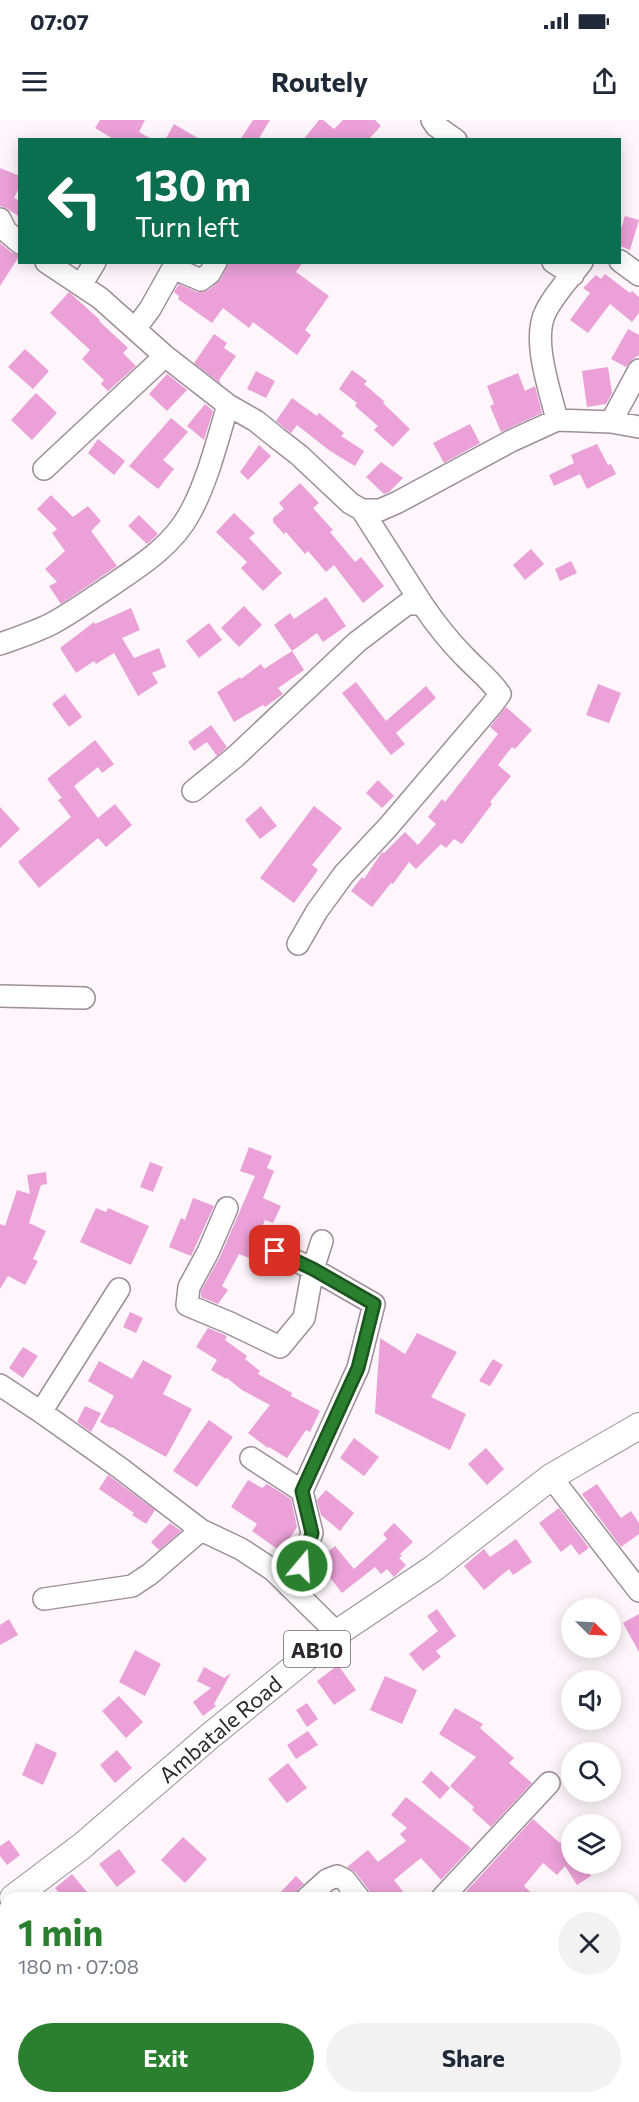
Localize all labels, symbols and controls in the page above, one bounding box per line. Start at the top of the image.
text: 07:07 [30,8,89,35]
icon: menu [18,65,51,98]
text: Routely [271,65,368,98]
icon: share [588,65,621,98]
text: 130 m [135,158,251,210]
icon: left [36,162,114,240]
text: Turn left [135,210,239,243]
pin [249,1225,300,1276]
icon: arrive [258,1234,291,1267]
position arrow [270,1534,334,1598]
north arrow [561,1598,621,1658]
map controls [561,1598,621,1874]
road number: AB10 [284,1631,350,1667]
street label: Ambatale Road [153,1670,287,1788]
button: sound [561,1670,621,1730]
button: search [561,1742,621,1802]
button: layers [561,1814,621,1874]
text: 1 min [18,1909,103,1953]
button: close [558,1912,621,1975]
text: 180 m · 07:08 [18,1954,139,1978]
button: Exit [18,2023,314,2092]
button: Share [326,2023,621,2092]

